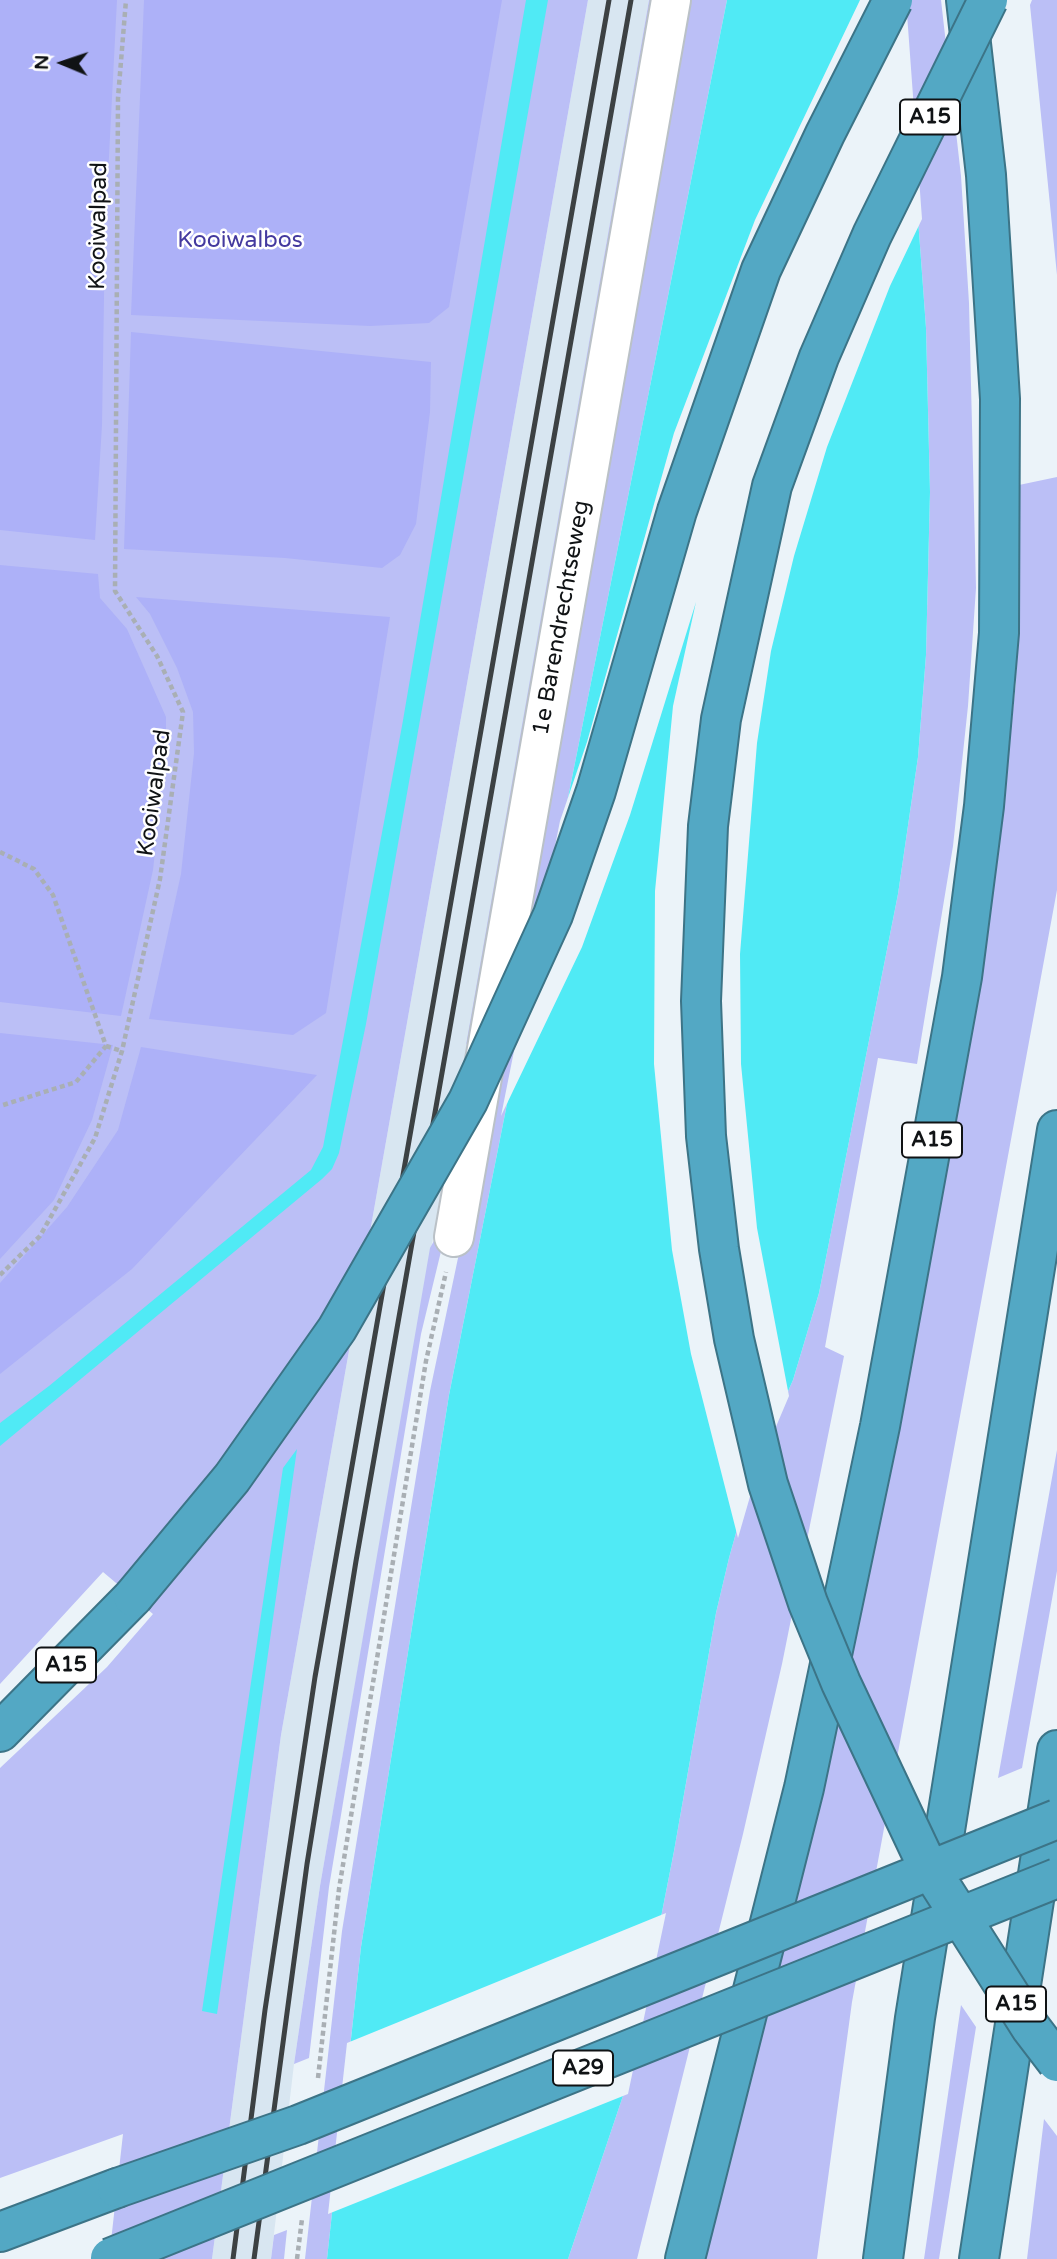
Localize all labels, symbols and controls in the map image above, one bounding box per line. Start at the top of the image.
north arrow [28,28,98,98]
text: N [31,54,53,70]
road number: A15 [900,100,960,134]
street label: Kooiwalpad [84,162,114,290]
park label: Kooiwalbos [177,227,303,255]
street label: 1e Barendrechtseweg [528,498,596,738]
street label: Kooiwalpad [132,728,178,858]
road number: A15 [902,1122,962,1158]
road number: A15 [36,1648,96,1682]
road number: A15 [986,1986,1046,2022]
road number: A29 [553,2050,613,2086]

